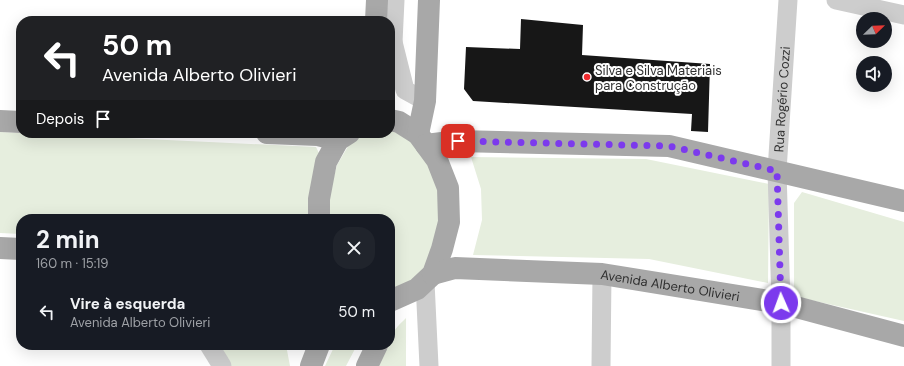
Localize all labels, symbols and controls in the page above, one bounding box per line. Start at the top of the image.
north arrow [856,12,892,48]
map controls [856,12,892,92]
text: 50 m [102,27,172,64]
icon: left [36,32,88,84]
street label: Rua Rogério Cozzi [770,46,794,153]
button: sound [856,56,892,92]
place label: Silva e Silva Materiais para Construção [595,62,722,94]
text: Avenida Alberto Olivieri [102,63,296,87]
marker: Silva e Silva Materiais para Construção [582,72,592,82]
icon: arrive [92,108,114,130]
text: Depois [36,109,84,129]
pin [441,124,475,158]
icon: arrive [447,130,469,152]
text: 2 min [36,224,99,255]
button: close [333,227,375,269]
text: 160 m · 15:19 [36,255,108,272]
street label: Avenida Alberto Olivieri [599,265,741,305]
position arrow [760,282,802,324]
text: Vire à esquerda [70,294,185,314]
icon: left [36,301,58,323]
text: 50 m [338,302,375,322]
text: Avenida Alberto Olivieri [70,314,210,331]

